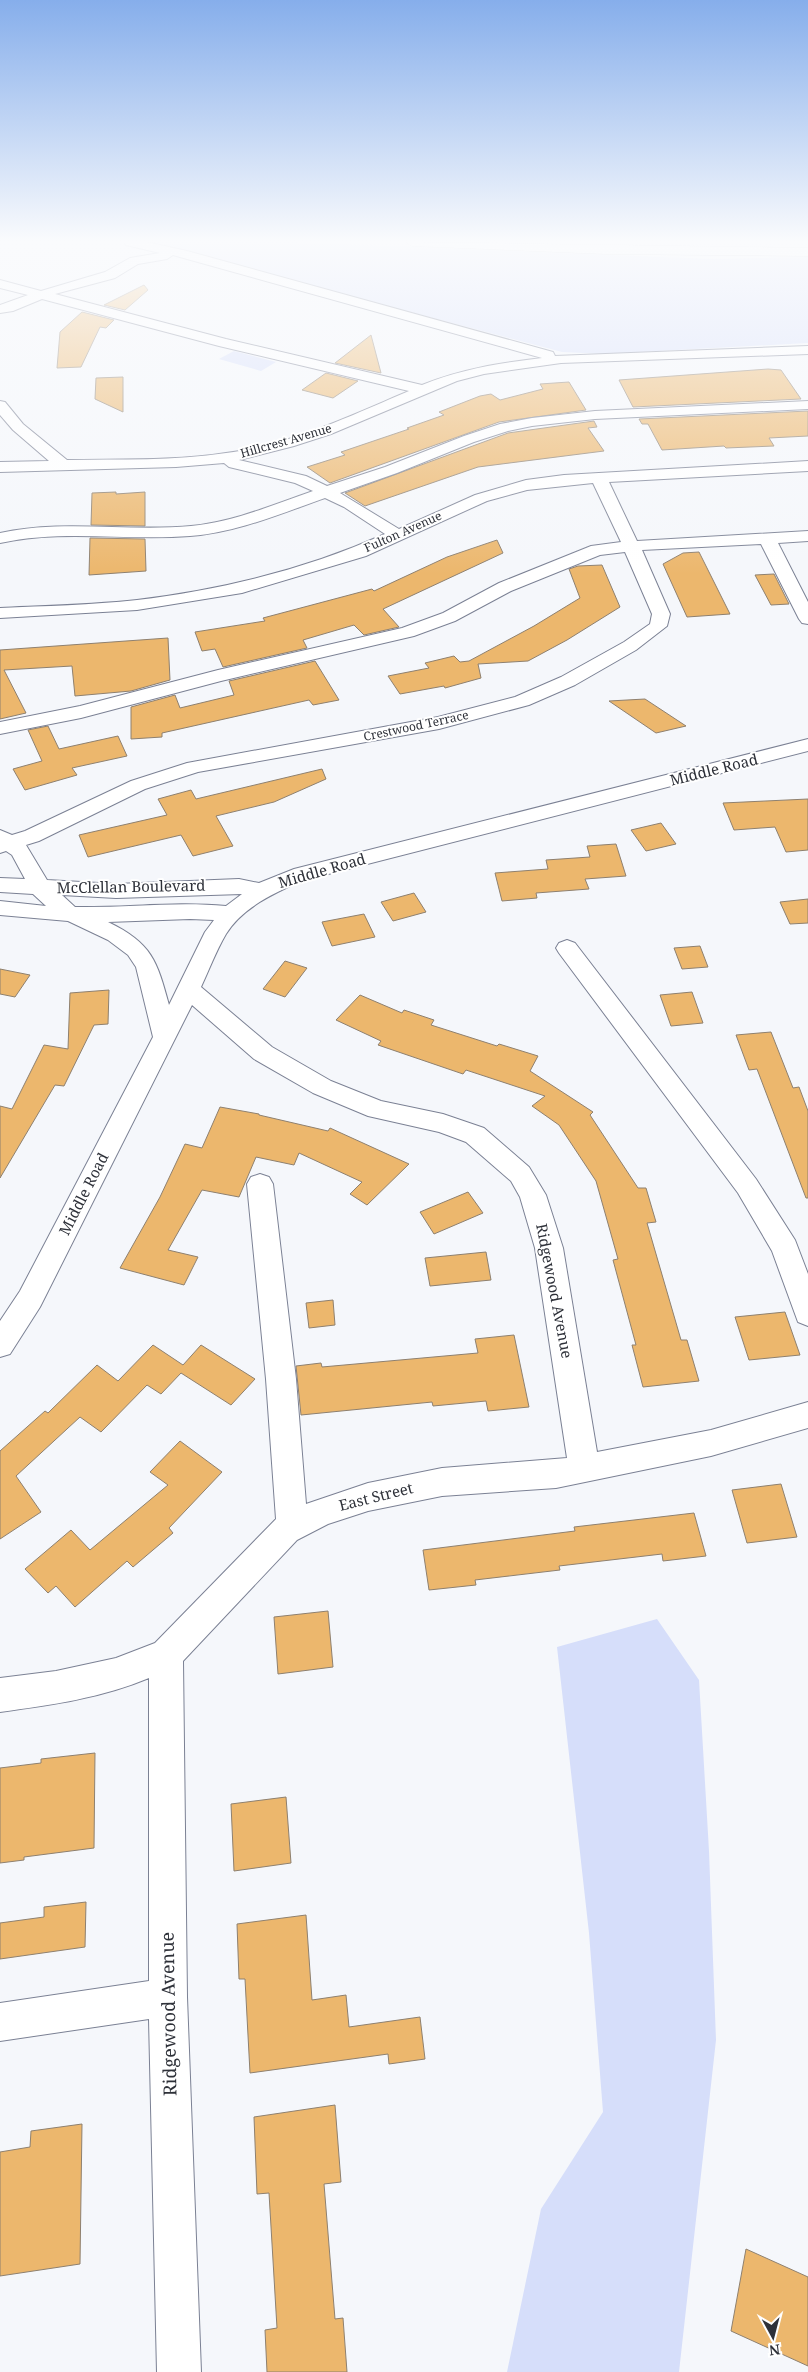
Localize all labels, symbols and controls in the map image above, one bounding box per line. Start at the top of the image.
street label: Hillcrest Avenue [238,419,334,462]
street label: Fulton Avenue [361,507,444,556]
street label: Crestwood Terrace [362,706,470,745]
street label: Middle Road [668,748,760,790]
street label: Middle Road [276,848,368,892]
street label: McClellan Boulevard [56,875,206,897]
street label: Middle Road [54,1149,112,1238]
street label: Ridgewood Avenue [532,1222,578,1360]
street label: East Street [337,1477,415,1515]
street label: Ridgewood Avenue [155,1932,181,2096]
north arrow [748,2312,798,2362]
text: N [768,2340,781,2361]

